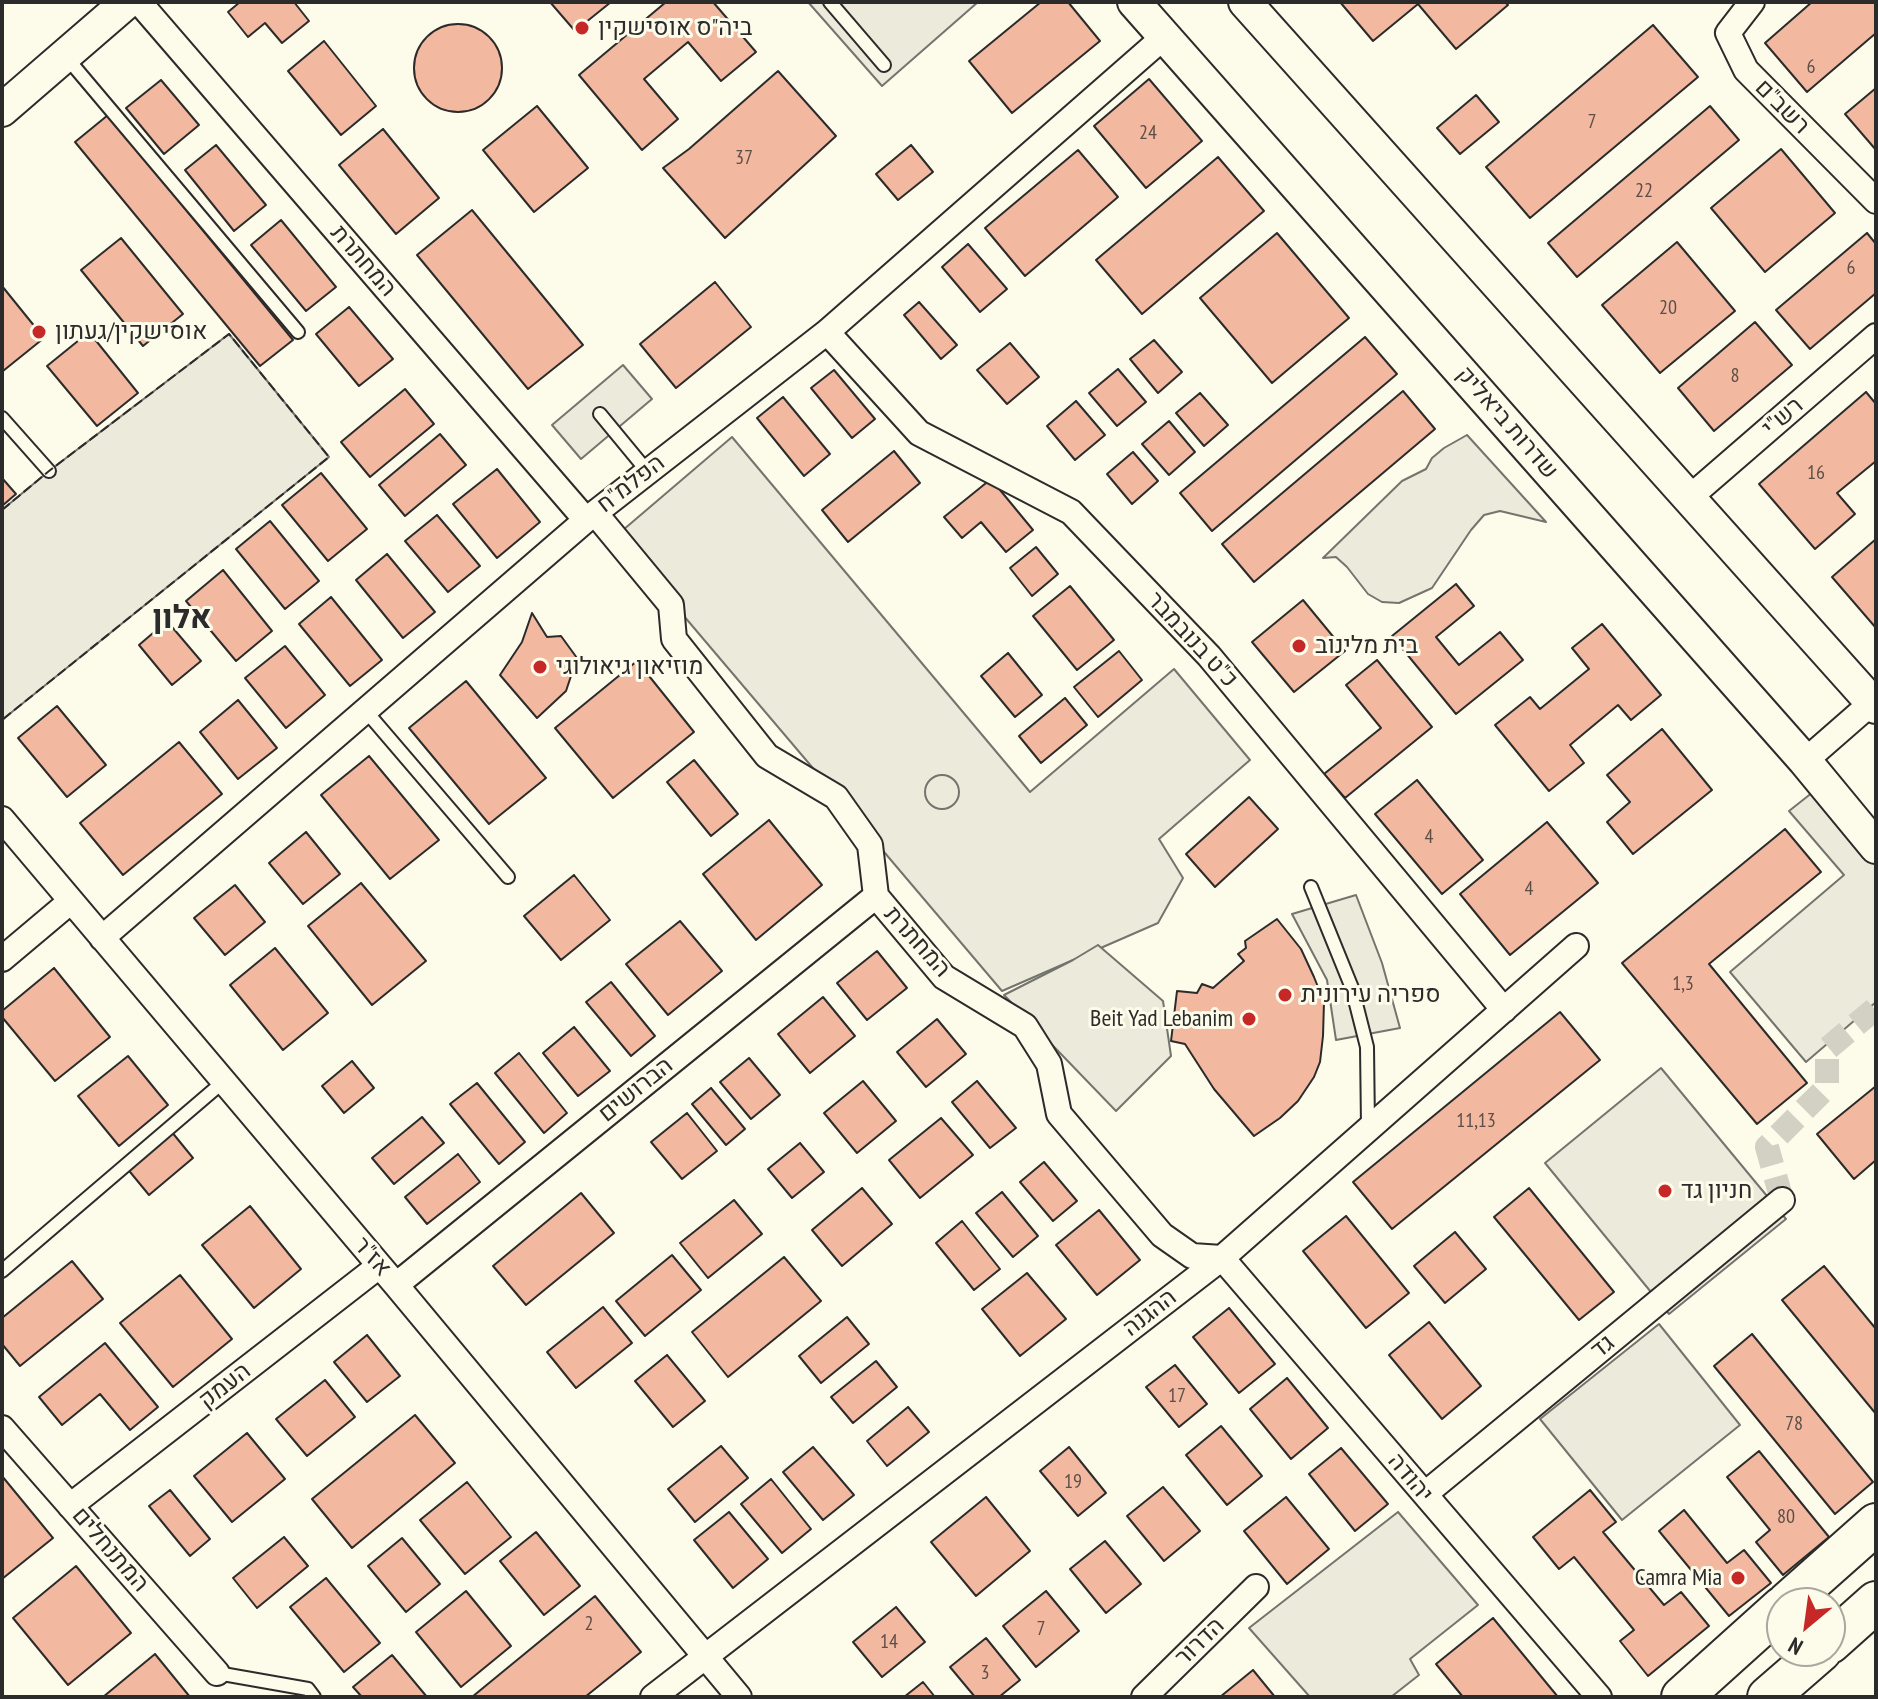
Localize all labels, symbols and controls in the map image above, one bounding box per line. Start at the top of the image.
place label: ביה"ס אוסישקין [598,14,752,42]
marker: ביה"ס אוסישקין [573,19,591,37]
house number: 6 [1807,55,1815,79]
street label: רשב"ם [1749,74,1815,140]
house number: 7 [1588,110,1596,134]
house number: 24 [1139,121,1157,145]
house number: 37 [735,146,753,170]
house number: 22 [1635,179,1653,203]
street label: המחתרת [324,219,402,303]
house number: 6 [1847,256,1855,280]
house number: 20 [1659,296,1677,320]
place label: אוסישקין/געתון [55,318,207,346]
marker: אוסישקין/געתון [30,323,48,341]
street label: שדרות ביאליק [1450,361,1564,485]
house number: 8 [1731,364,1739,388]
street label: רש"י [1757,391,1809,443]
street label: הפלמ"ח [591,449,671,519]
house number: 16 [1807,461,1825,485]
street label: כ"ט בנובמבר [1140,586,1244,694]
district label: אלון [152,600,212,638]
place label: בית מלינוב [1315,632,1418,660]
marker: בית מלינוב [1290,637,1308,655]
place label: מוזיאון גיאולוגי [556,653,703,681]
marker: מוזיאון גיאולוגי [531,658,549,676]
house number: 4 [1425,825,1433,849]
house number: 4 [1525,877,1533,901]
street label: המחתרת [878,901,956,983]
house number: 1,3 [1672,972,1694,996]
place label: ספריה עירונית [1301,981,1440,1009]
marker: ספריה עירונית [1276,986,1294,1004]
place label: Beit Yad Lebanim [1090,1005,1233,1033]
marker: Beit Yad Lebanim [1240,1010,1258,1028]
street label: הברושים [593,1051,679,1129]
house number: 11,13 [1456,1109,1496,1133]
place label: חניון גד [1681,1177,1752,1205]
marker: חניון גד [1656,1182,1674,1200]
street label: אז"ר [347,1232,397,1282]
street label: ההגנה [1117,1283,1183,1343]
street label: גד [1585,1329,1621,1365]
street label: העמק [193,1357,257,1415]
house number: 17 [1168,1384,1186,1408]
house number: 78 [1785,1412,1803,1436]
street label: יהודה [1381,1448,1439,1508]
house number: 19 [1064,1470,1082,1494]
street label: המתנחלים [66,1502,154,1598]
house number: 80 [1777,1505,1795,1529]
place label: Camra Mia [1635,1564,1722,1592]
marker: Camra Mia [1729,1569,1747,1587]
north arrow [1766,1587,1846,1667]
house number: 2 [585,1612,593,1636]
street label: הדרור [1169,1612,1231,1672]
house number: 7 [1037,1617,1045,1641]
house number: 14 [880,1630,898,1654]
text: N [1783,1631,1807,1661]
house number: 3 [981,1661,989,1685]

